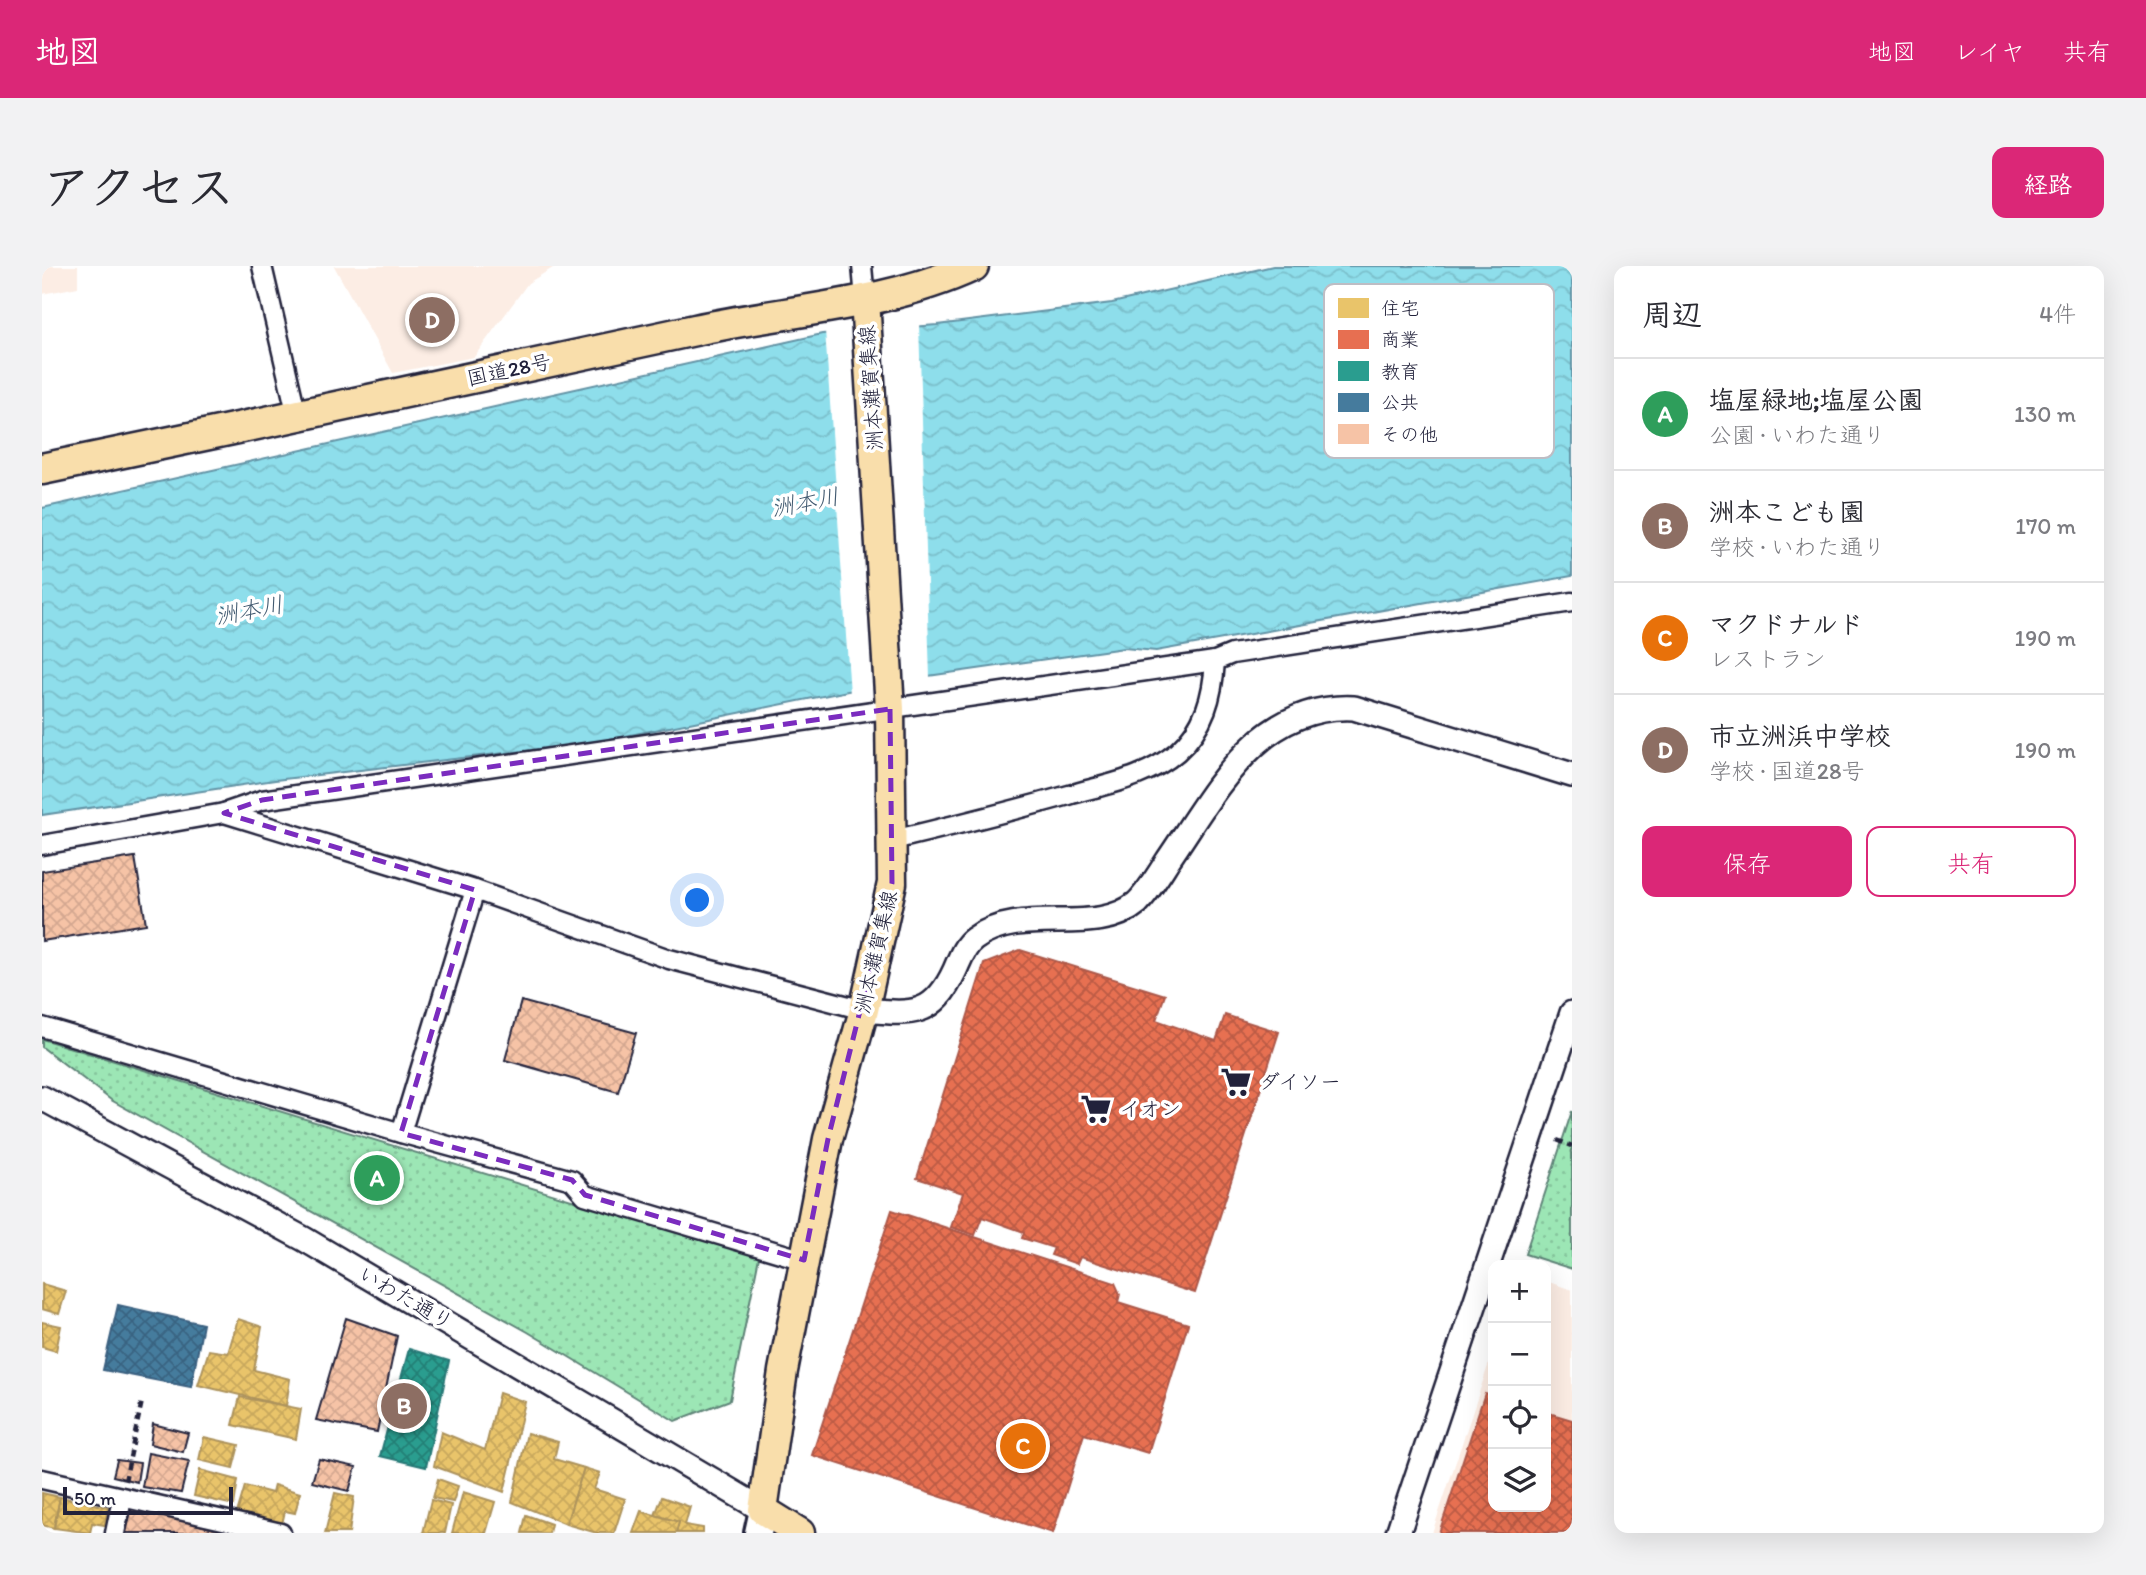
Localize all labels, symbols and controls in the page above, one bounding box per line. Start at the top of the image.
text: 地図 [35,32,101,71]
text: 地図 [1868,37,1916,66]
text: レイヤ [1954,37,2025,66]
text: 共有 [2063,37,2111,66]
button: 経路 [1992,147,2104,218]
text: アクセス [42,157,235,216]
legend [1324,284,1554,458]
pin: D [409,294,455,346]
text: 周辺 [1642,296,1702,333]
text: 住宅 [1381,297,1419,320]
text: 4件 [2039,300,2076,328]
street label: 洲本灘賀集線 [854,324,887,452]
text: 商業 [1381,328,1419,351]
street label: 国道28号 [464,348,553,391]
text: 教育 [1381,360,1419,383]
text: 塩屋緑地;塩屋公園 [1709,384,1924,416]
text: 公共 [1381,391,1419,414]
text: A [1658,400,1672,428]
text: 130 m [2014,400,2076,428]
text: 公園 · いわた通り [1709,421,1886,449]
text: その他 [1381,423,1438,446]
water label: 洲本川 [768,482,842,522]
text: 洲本こども園 [1709,496,1865,528]
text: B [1658,512,1672,540]
text: 170 m [2015,512,2076,540]
text: 学校 · いわた通り [1709,533,1886,561]
water label: 洲本川 [212,590,286,630]
text: マクドナルド [1709,608,1864,640]
text: C [1658,624,1672,652]
text: 190 m [2015,624,2076,652]
text: レストラン [1709,645,1826,673]
text: 市立洲浜中学校 [1709,720,1891,752]
text: D [1657,736,1673,764]
text: 190 m [2015,736,2076,764]
text: 学校 · 国道28号 [1709,757,1865,785]
button: 保存 [1642,826,1852,897]
button: 共有 [1866,826,2076,897]
your location [680,883,714,917]
street label: 洲本灘賀集線 [849,888,902,1016]
supermarket icon: ダイソー [1219,1065,1253,1099]
place label: ダイソー [1259,1069,1341,1094]
supermarket icon: イオン [1079,1092,1113,1126]
place label: イオン [1119,1096,1181,1121]
pin: A [354,1152,400,1204]
street label: いわた通り [355,1260,458,1335]
map controls [1488,1260,1551,1512]
button: + [1488,1260,1551,1323]
button: − [1488,1323,1551,1386]
pin: B [381,1380,427,1432]
button: locate [1488,1386,1551,1449]
pin: C [1000,1420,1046,1472]
button: layers [1488,1449,1551,1512]
scale bar [63,1484,233,1516]
text: 50 m [74,1487,116,1510]

